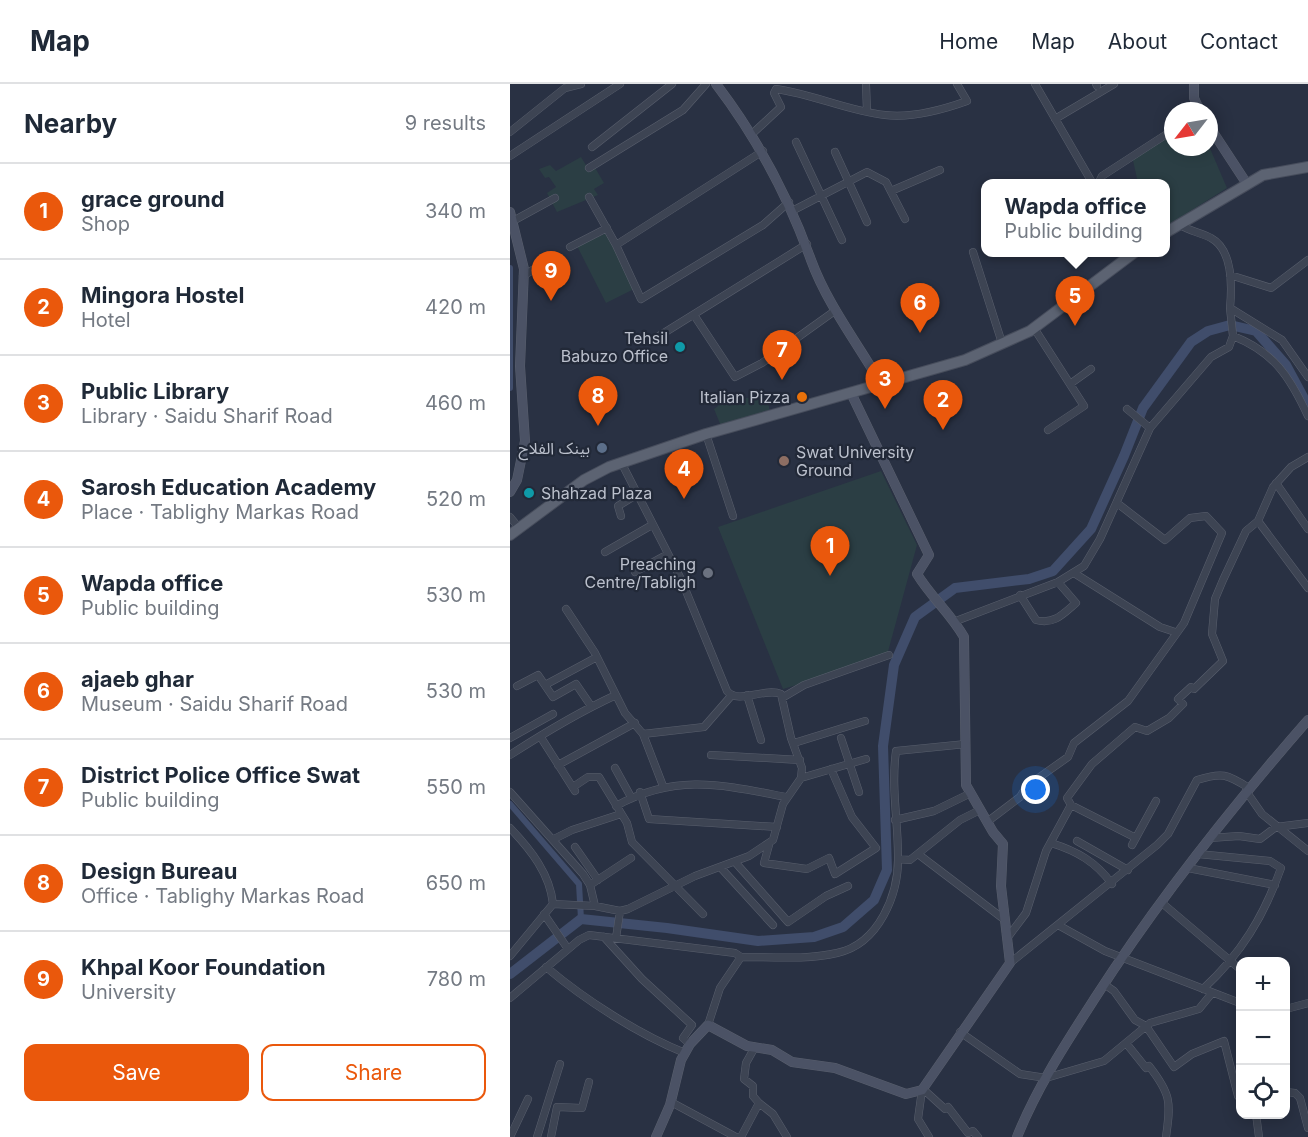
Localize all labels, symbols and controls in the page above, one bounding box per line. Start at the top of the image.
text: Map [30,24,90,58]
text: Home [939,29,998,54]
text: Map [1031,29,1075,54]
text: About [1108,29,1167,54]
text: Contact [1200,29,1278,54]
north arrow [1164,102,1218,156]
text: Nearby [24,108,117,139]
text: 9 results [405,111,486,135]
popup [981,179,1170,257]
text: grace ground [81,186,225,212]
text: Wapda office [1004,193,1147,219]
text: 1 [39,199,48,223]
text: 340 m [425,199,486,223]
text: Shop [81,212,130,236]
text: Public building [1004,219,1143,243]
pin: 9 [532,252,570,301]
pin: 5 [1056,276,1094,326]
text: Mingora Hostel [81,282,244,308]
pin: 6 [900,284,940,333]
text: 2 [37,295,50,319]
text: 420 m [425,295,486,319]
text: Hotel [81,308,131,332]
place label: Tehsil Babuzo Office [561,328,668,366]
pin: 7 [762,330,802,380]
marker: Tehsil Babuzo Office [673,340,687,354]
pin: 3 [866,360,904,409]
pin: 8 [578,376,617,426]
text: Public Library [81,378,229,404]
pin: 2 [924,380,962,430]
place label: Italian Pizza [700,387,790,407]
marker: Italian Pizza [795,390,809,404]
text: 3 [37,391,50,415]
text: 460 m [425,391,486,415]
text: Library · Saidu Sharif Road [81,404,333,428]
place label: بینک الفلاح [518,438,590,461]
marker: بینک الفلاح [595,441,609,455]
place label: Swat University Ground [796,442,914,480]
pin: 4 [664,450,704,499]
marker: Swat University Ground [777,454,791,468]
text: Sarosh Education Academy [81,474,376,500]
place label: Shahzad Plaza [541,483,652,503]
marker: Shahzad Plaza [522,486,536,500]
text: 4 [37,487,50,511]
text: 520 m [426,487,486,511]
text: Place · Tablighy Markas Road [81,500,359,524]
pin: 1 [810,526,850,576]
place label: Preaching Centre/Tabligh [584,554,696,592]
marker: Preaching Centre/Tabligh [701,566,715,580]
text: Wapda office [81,570,223,596]
text: 5 [37,583,50,607]
text: 530 m [426,583,486,607]
text: Public building [81,596,220,620]
text: ajaeb ghar [81,666,194,692]
text: 6 [37,679,50,703]
text: 530 m [426,679,486,703]
text: Museum · Saidu Sharif Road [81,692,348,716]
text: District Police Office Swat [81,762,360,788]
text: 7 [38,775,49,799]
text: 550 m [426,775,486,799]
your location [1021,775,1050,804]
text: Public building [81,788,220,812]
text: Design Bureau [81,858,238,884]
text: 8 [37,871,50,895]
text: 650 m [426,871,486,895]
text: Office · Tablighy Markas Road [81,884,364,908]
text: Khpal Koor Foundation [81,954,326,980]
map controls [1236,957,1290,1119]
button: + [1236,957,1290,1011]
text: 9 [37,967,50,991]
text: 780 m [427,967,486,991]
text: University [81,980,176,1004]
button: − [1236,1011,1290,1065]
button: Save [24,1044,249,1101]
button: Share [261,1044,486,1101]
button: locate [1236,1065,1290,1119]

